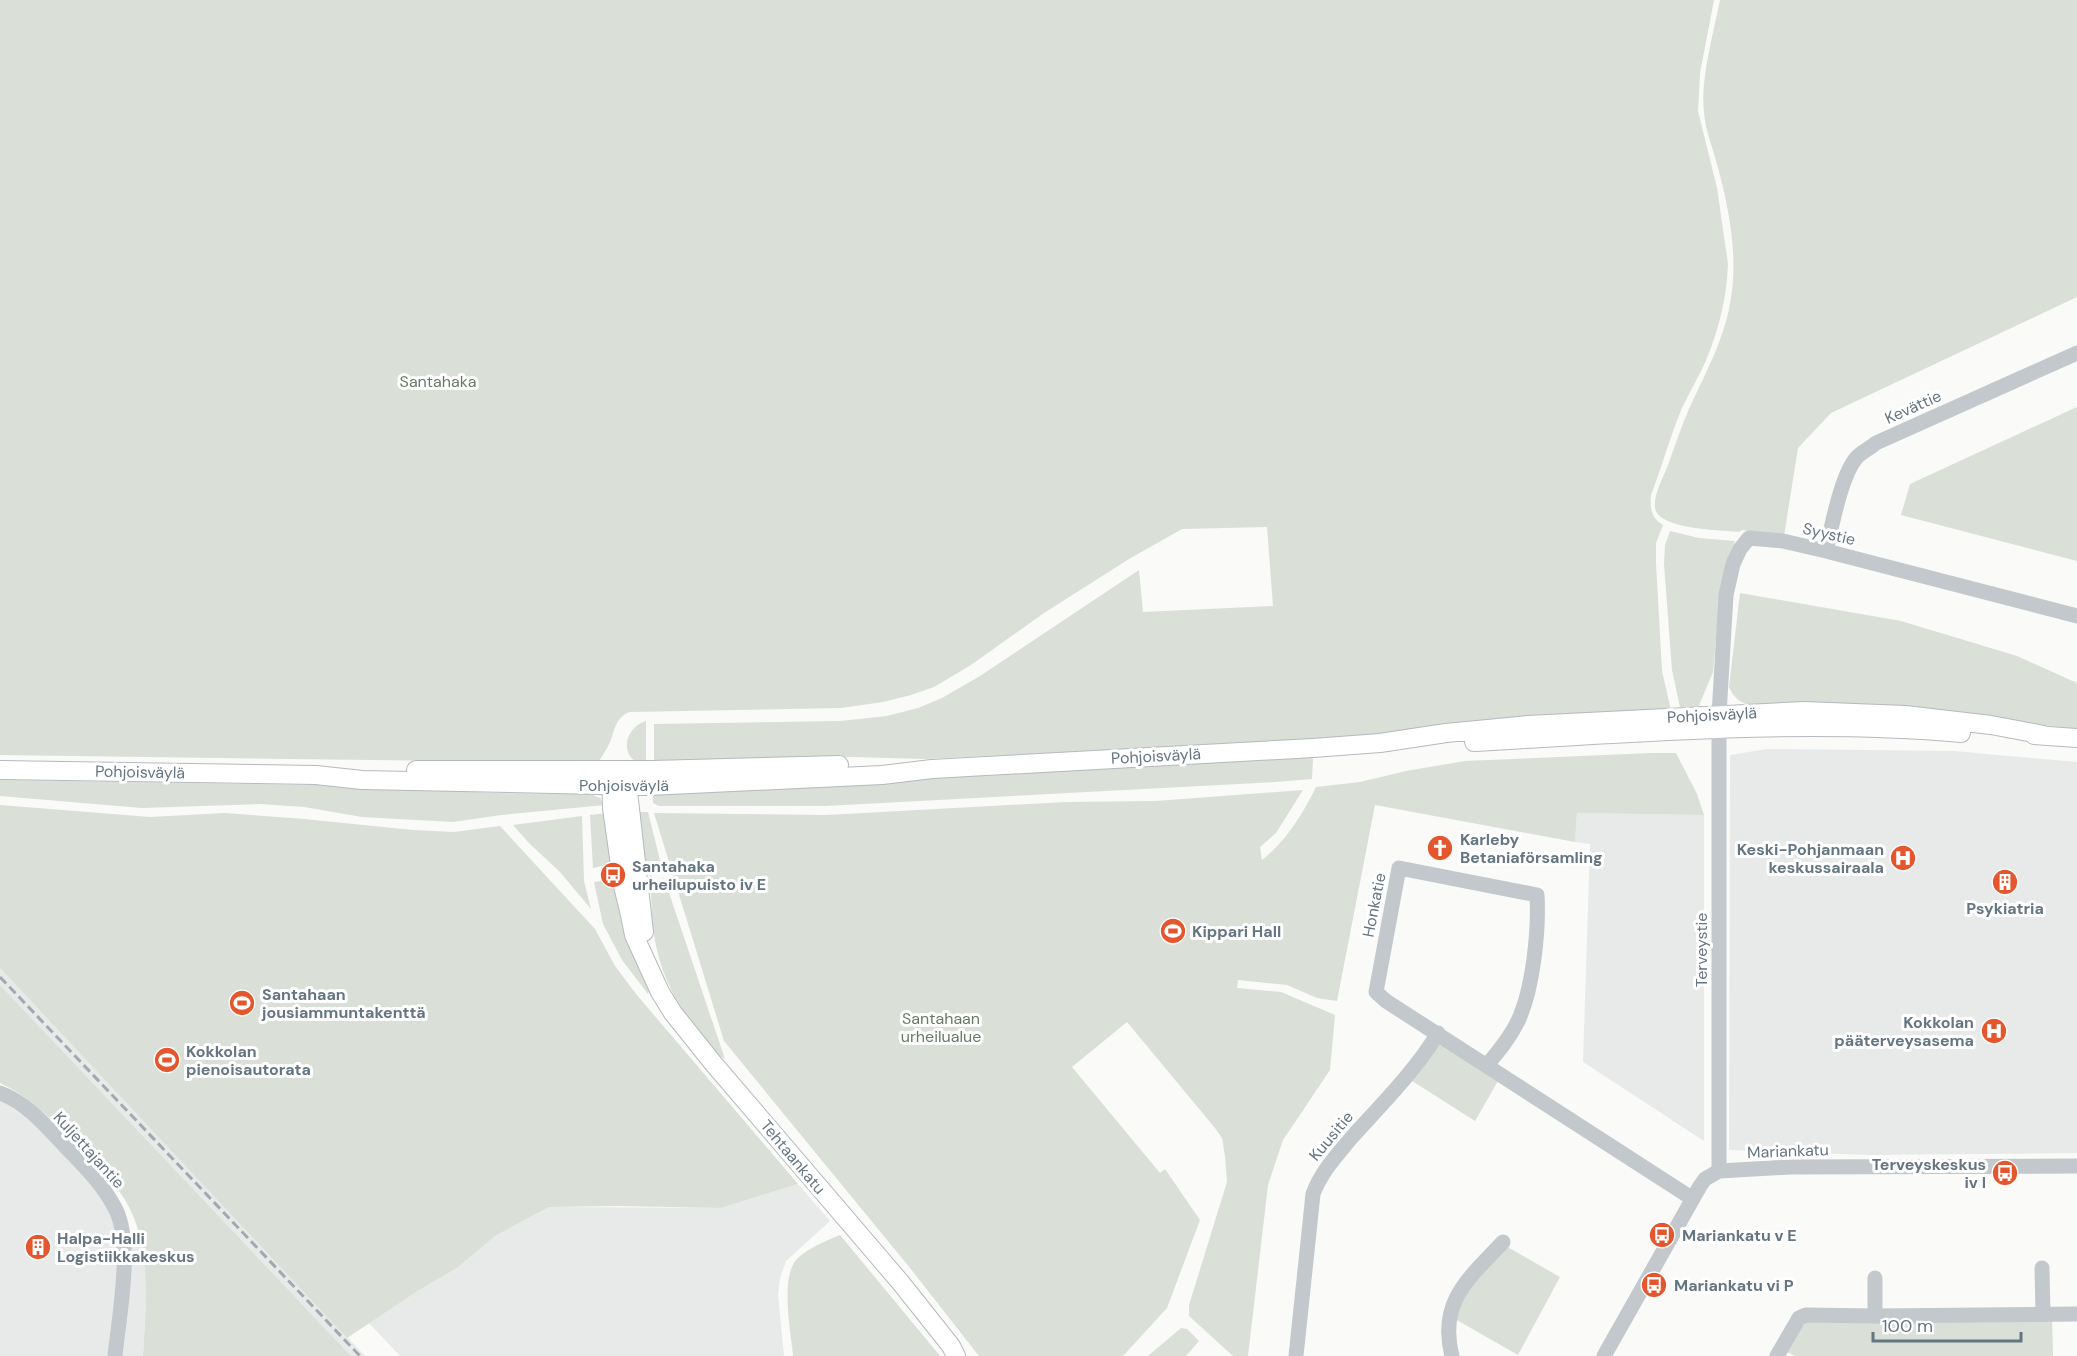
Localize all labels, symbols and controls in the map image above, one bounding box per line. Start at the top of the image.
park label: Santahaka [400,371,476,392]
street label: Kevättie [1882,385,1944,429]
street label: Syystie [1801,518,1857,550]
street label: Pohjoisväylä [1667,702,1757,728]
street label: Pohjoisväylä [1111,743,1201,769]
street label: Pohjoisväylä [95,761,185,783]
street label: Pohjoisväylä [579,775,669,796]
place label: Karleby Betaniaförsamling [1460,829,1603,868]
church icon: Karleby Betaniaförsamling [1425,833,1455,863]
place label: Keski-Pohjanmaan keskussairaala [1737,839,1884,878]
hospital icon: Keski-Pohjanmaan keskussairaala [1888,843,1918,873]
place label: Santahaka urheilupuisto iv E [632,856,766,895]
bus stop icon: Santahaka urheilupuisto iv E [598,860,628,890]
building icon: Psykiatria [1990,867,2020,897]
street label: Honkatie [1357,871,1391,939]
place label: Psykiatria [1966,898,2044,919]
street label: Terveystie [1691,913,1712,987]
sports icon: Kippari Hall [1158,916,1188,946]
place label: Kippari Hall [1192,921,1281,942]
place label: Santahaan jousiammuntakenttä [261,984,426,1023]
sports icon: Santahaan jousiammuntakenttä [227,988,257,1018]
park label: Santahaan urheilualue [901,1008,981,1047]
place label: Kokkolan pääterveysasema [1834,1012,1974,1051]
hospital icon: Kokkolan pääterveysasema [1979,1016,2009,1046]
place label: Kokkolan pienoisautorata [186,1041,311,1080]
sports icon: Kokkolan pienoisautorata [152,1045,182,1075]
street label: Kuljettajantie [49,1107,129,1193]
street label: Kuusitie [1304,1107,1358,1165]
street label: Tehtaankatu [756,1116,830,1198]
street label: Mariankatu [1747,1139,1829,1163]
place label: Terveyskeskus iv I [1872,1154,1986,1193]
bus stop icon: Terveyskeskus iv I [1990,1158,2020,1188]
bus stop icon: Mariankatu v E [1647,1220,1677,1250]
place label: Mariankatu v E [1682,1225,1797,1246]
place label: Halpa-Halli Logistiikkakeskus [57,1228,195,1267]
building icon: Halpa-Halli Logistiikkakeskus [23,1232,53,1262]
bus stop icon: Mariankatu vi P [1639,1270,1669,1300]
place label: Mariankatu vi P [1674,1275,1794,1296]
scale bar [1873,1305,2022,1343]
text: 100 m [1882,1314,1933,1338]

